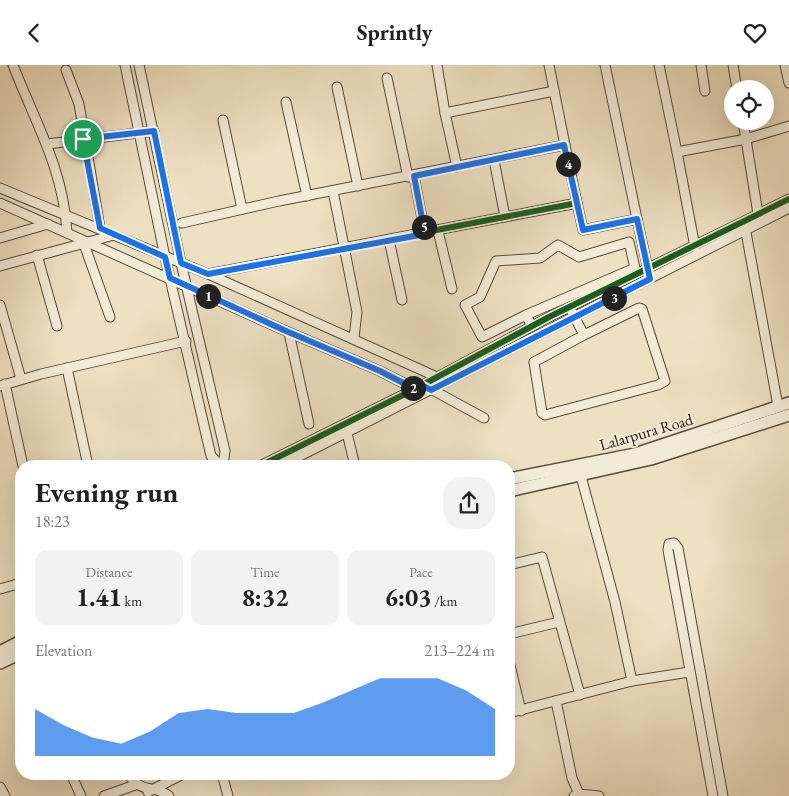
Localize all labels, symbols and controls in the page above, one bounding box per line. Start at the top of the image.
text: Sprintly [357,18,432,47]
icon: back [20,19,48,47]
icon: heart [741,19,769,47]
map controls [724,80,774,130]
button: locate [724,80,774,130]
pin [62,118,104,160]
icon: arrive [69,125,97,153]
pin: 4 [556,151,580,177]
text: 4 [565,155,572,173]
pin: 5 [412,215,436,239]
text: 5 [421,218,428,236]
pin: 1 [196,283,220,309]
pin: 3 [602,285,626,311]
text: 1 [205,287,212,305]
text: 3 [611,289,618,307]
pin: 2 [400,375,426,401]
text: 2 [410,379,417,397]
street label: Lalarpura Road [597,408,696,455]
text: Evening run [35,474,178,510]
button: share [443,477,495,529]
text: 18:23 [35,511,70,532]
text: Distance [86,563,132,581]
text: Time [250,563,280,581]
text: Pace [409,563,433,581]
text: 1.41 [76,581,122,613]
text: 8:32 [242,581,288,613]
text: 6:03 [385,581,431,613]
text: km [122,592,142,610]
text: /km [431,592,457,610]
text: Elevation [35,640,93,661]
text: 213–224 m [424,640,495,661]

